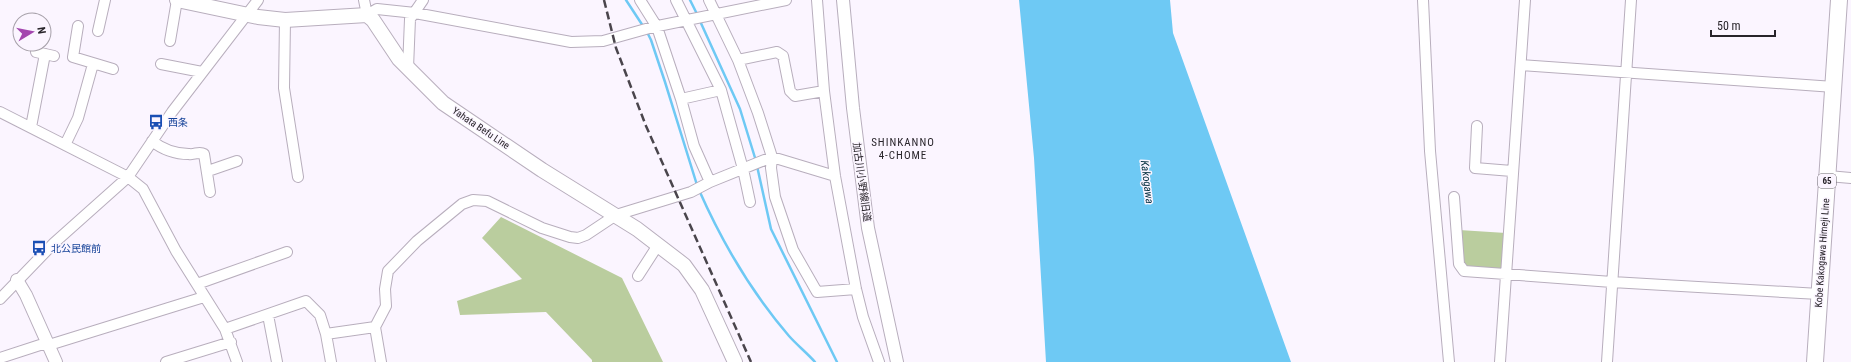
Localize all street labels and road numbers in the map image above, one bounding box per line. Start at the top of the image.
street label: Yahata Befu Line [450,105,512,151]
street label: 加古川小野線旧道 [851,142,873,222]
road number: 65 [1818,174,1836,188]
street label: Kobe Kakogawa Himeji Line [1813,198,1831,308]

